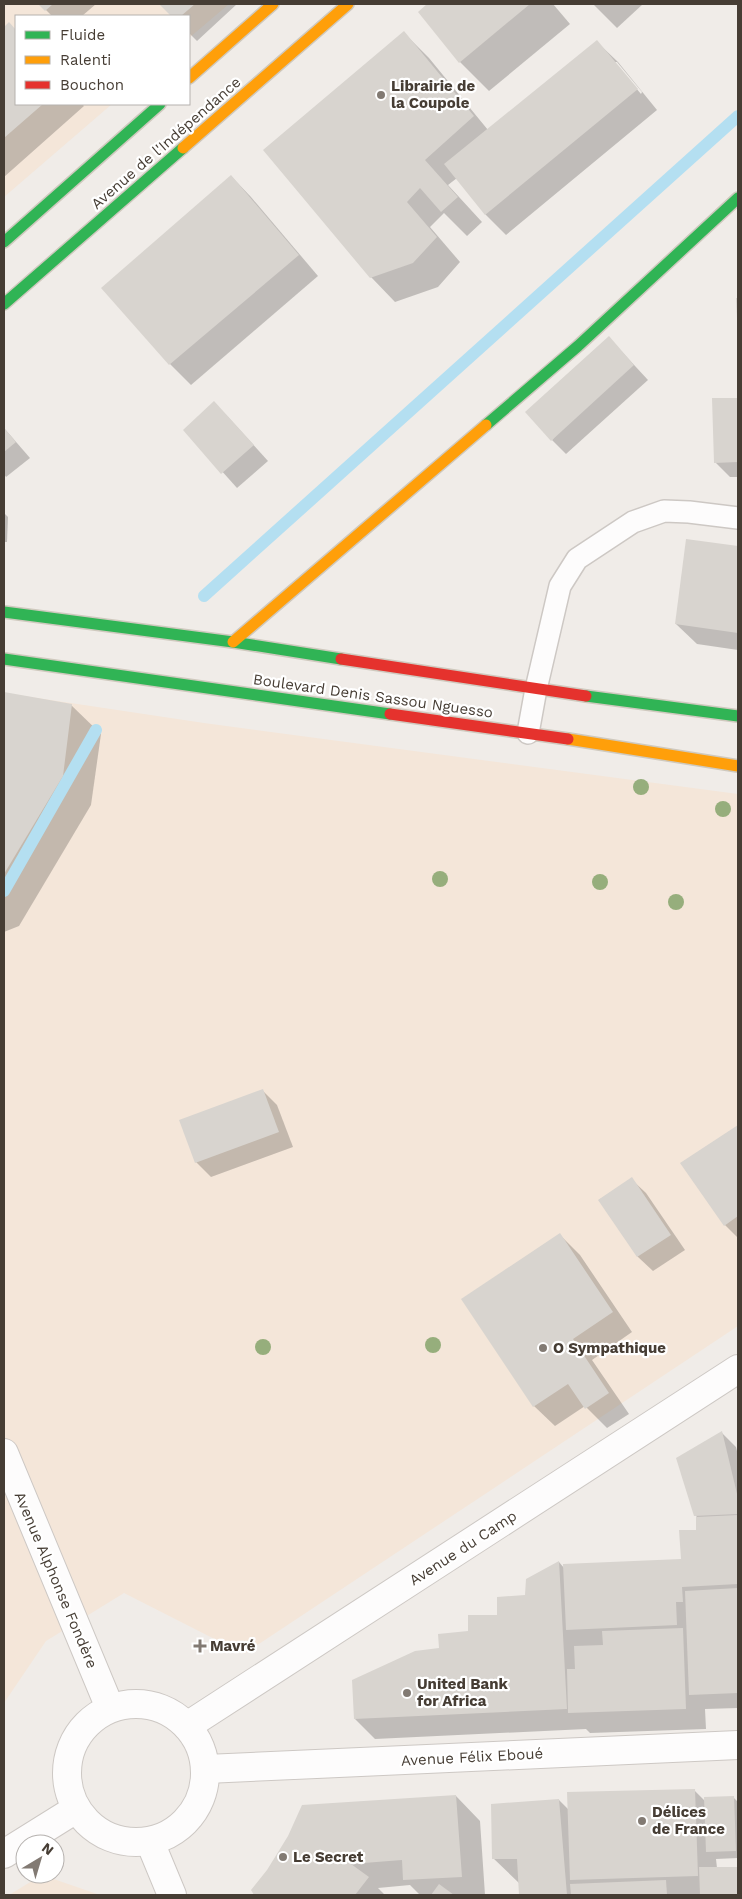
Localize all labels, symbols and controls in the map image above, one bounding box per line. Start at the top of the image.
legend [15,15,190,105]
text: Fluide [60,26,105,44]
text: Ralenti [60,51,111,69]
street label: Avenue de l'Indépendance [87,73,245,213]
text: Bouchon [60,76,124,94]
place label: Librairie de la Coupole [391,77,475,112]
marker: Librairie de la Coupole [375,89,387,101]
street label: Boulevard Denis Sassou Nguesso [252,670,494,722]
place label: O Sympathique [553,1339,666,1357]
marker: O Sympathique [537,1342,549,1354]
street label: Avenue Alphonse Fondère [11,1489,101,1671]
street label: Avenue du Camp [406,1507,520,1589]
place label: Mavré [210,1637,256,1655]
marker: Mavré [194,1640,206,1652]
place label: United Bank for Africa [417,1675,508,1710]
marker: United Bank for Africa [401,1687,413,1699]
street label: Avenue Félix Eboué [400,1744,544,1770]
place label: Délices de France [652,1803,725,1838]
marker: Délices de France [636,1815,648,1827]
north arrow [15,1834,65,1884]
text: N [39,1839,57,1858]
place label: Le Secret [293,1848,364,1866]
marker: Le Secret [277,1851,289,1863]

